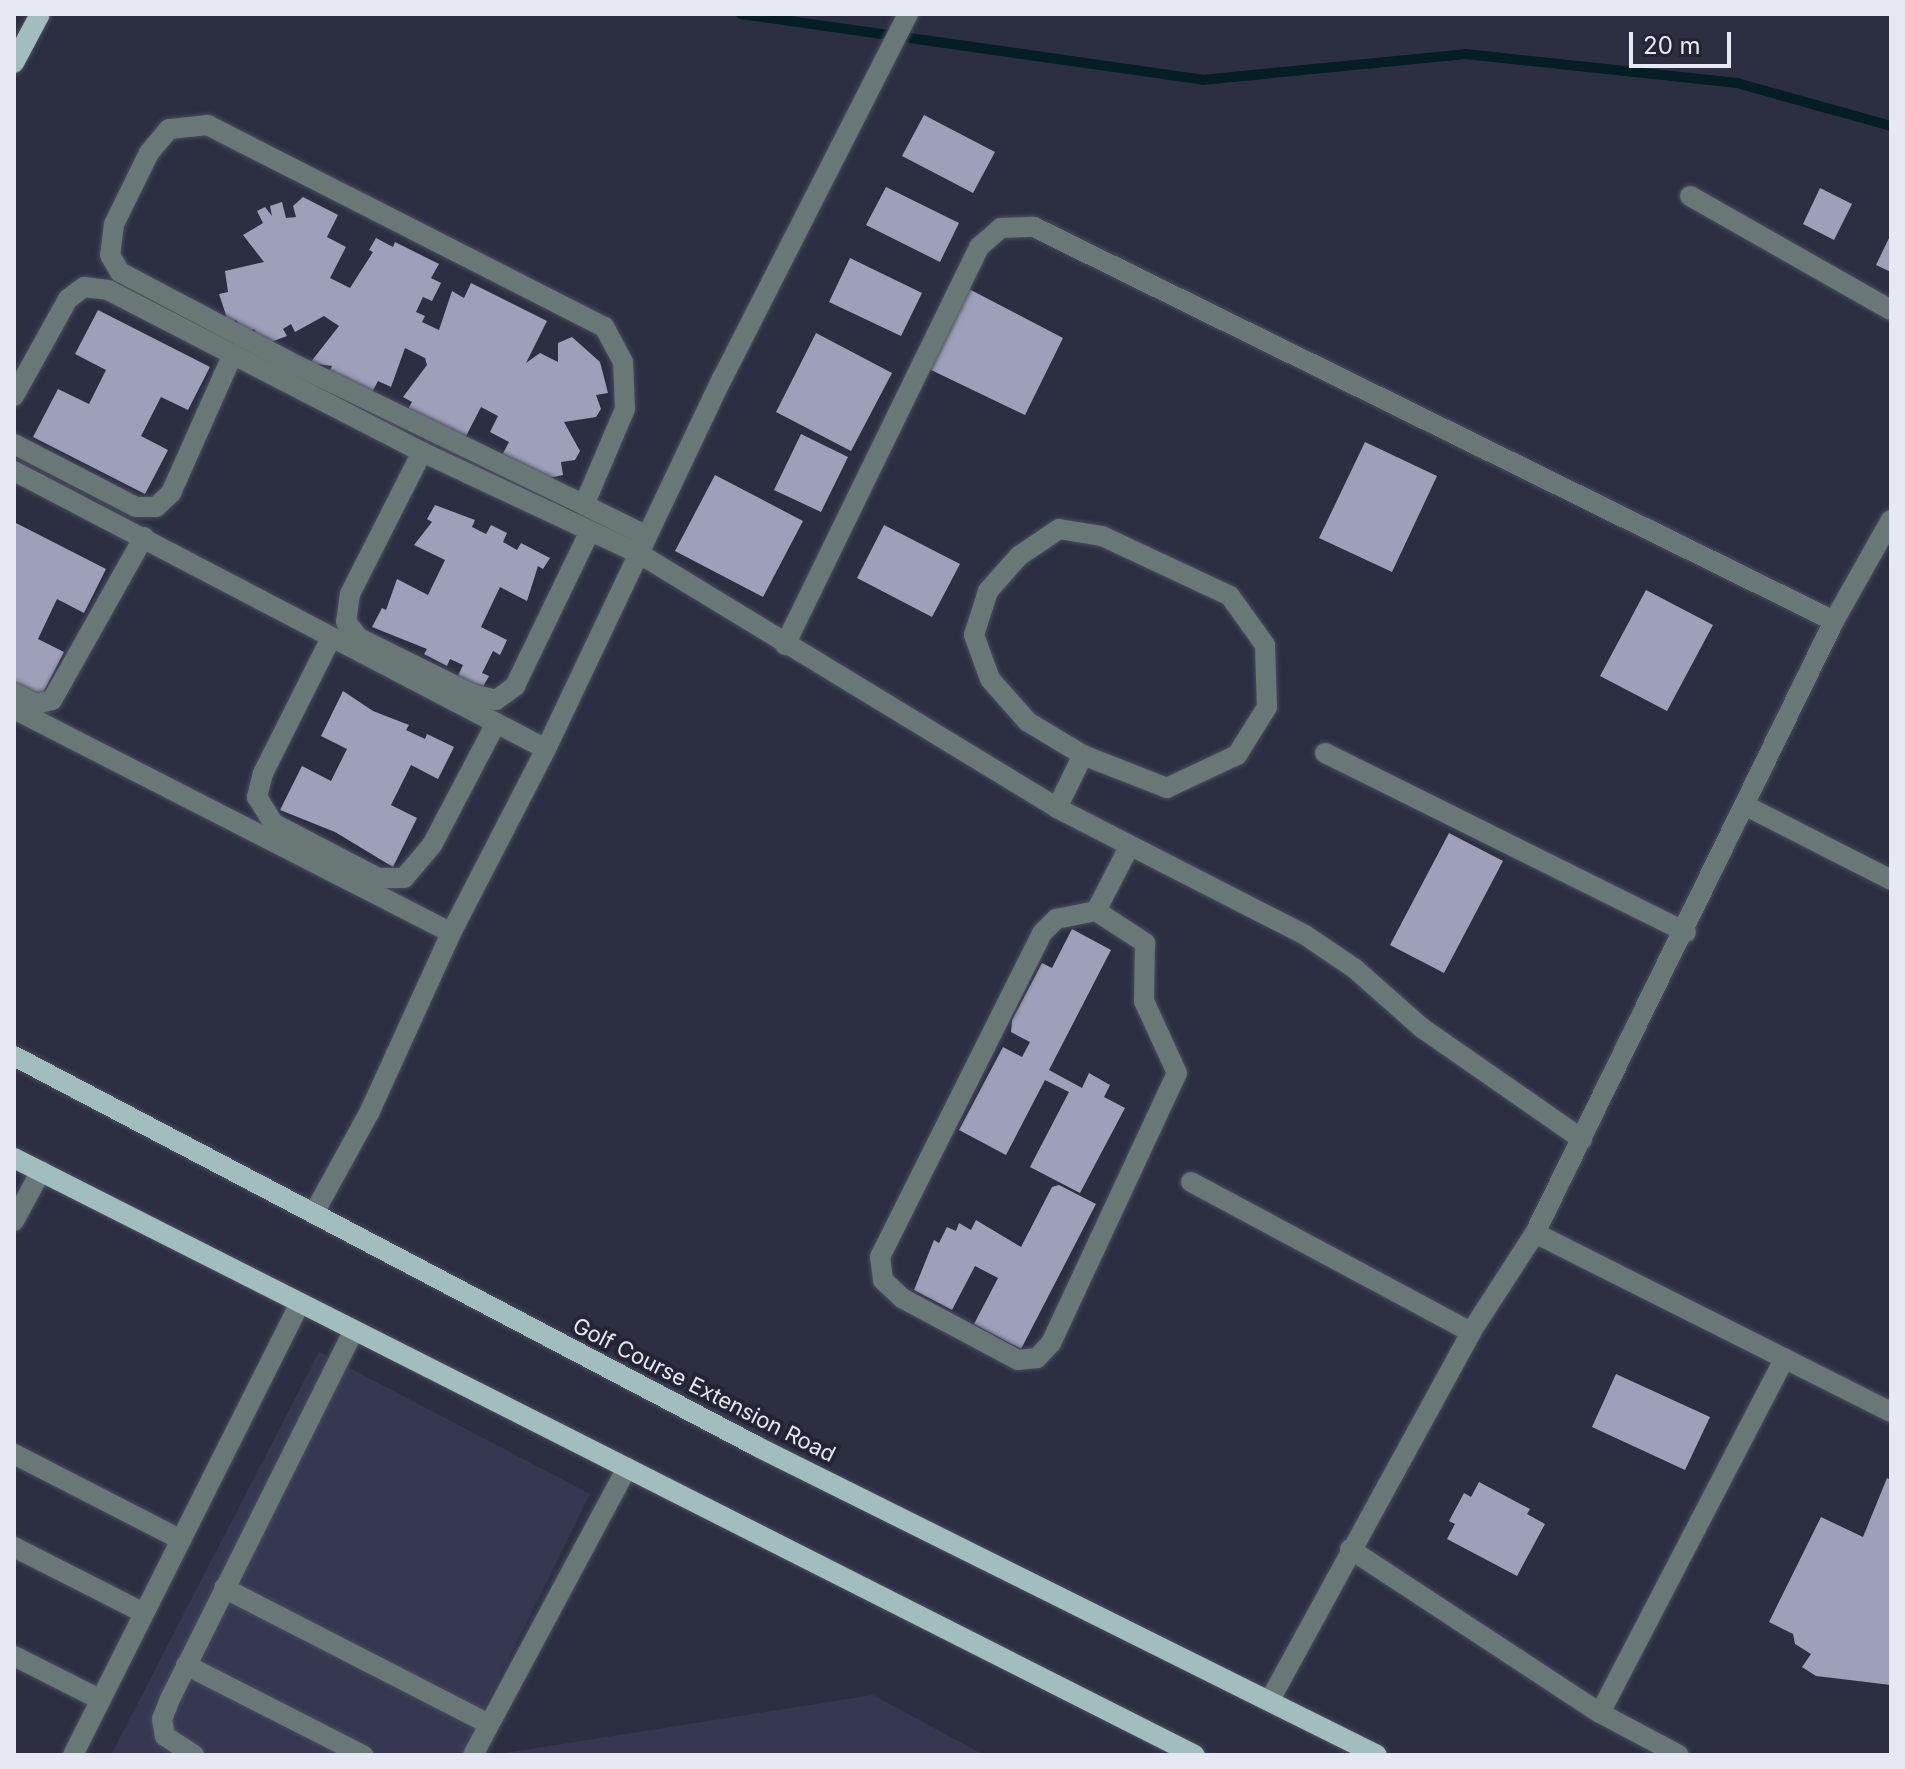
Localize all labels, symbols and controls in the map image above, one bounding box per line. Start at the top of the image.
scale bar [1633,16,1735,66]
text: 20 m [1643,31,1701,60]
street label: Golf Course Extension Road [568,1312,840,1468]

